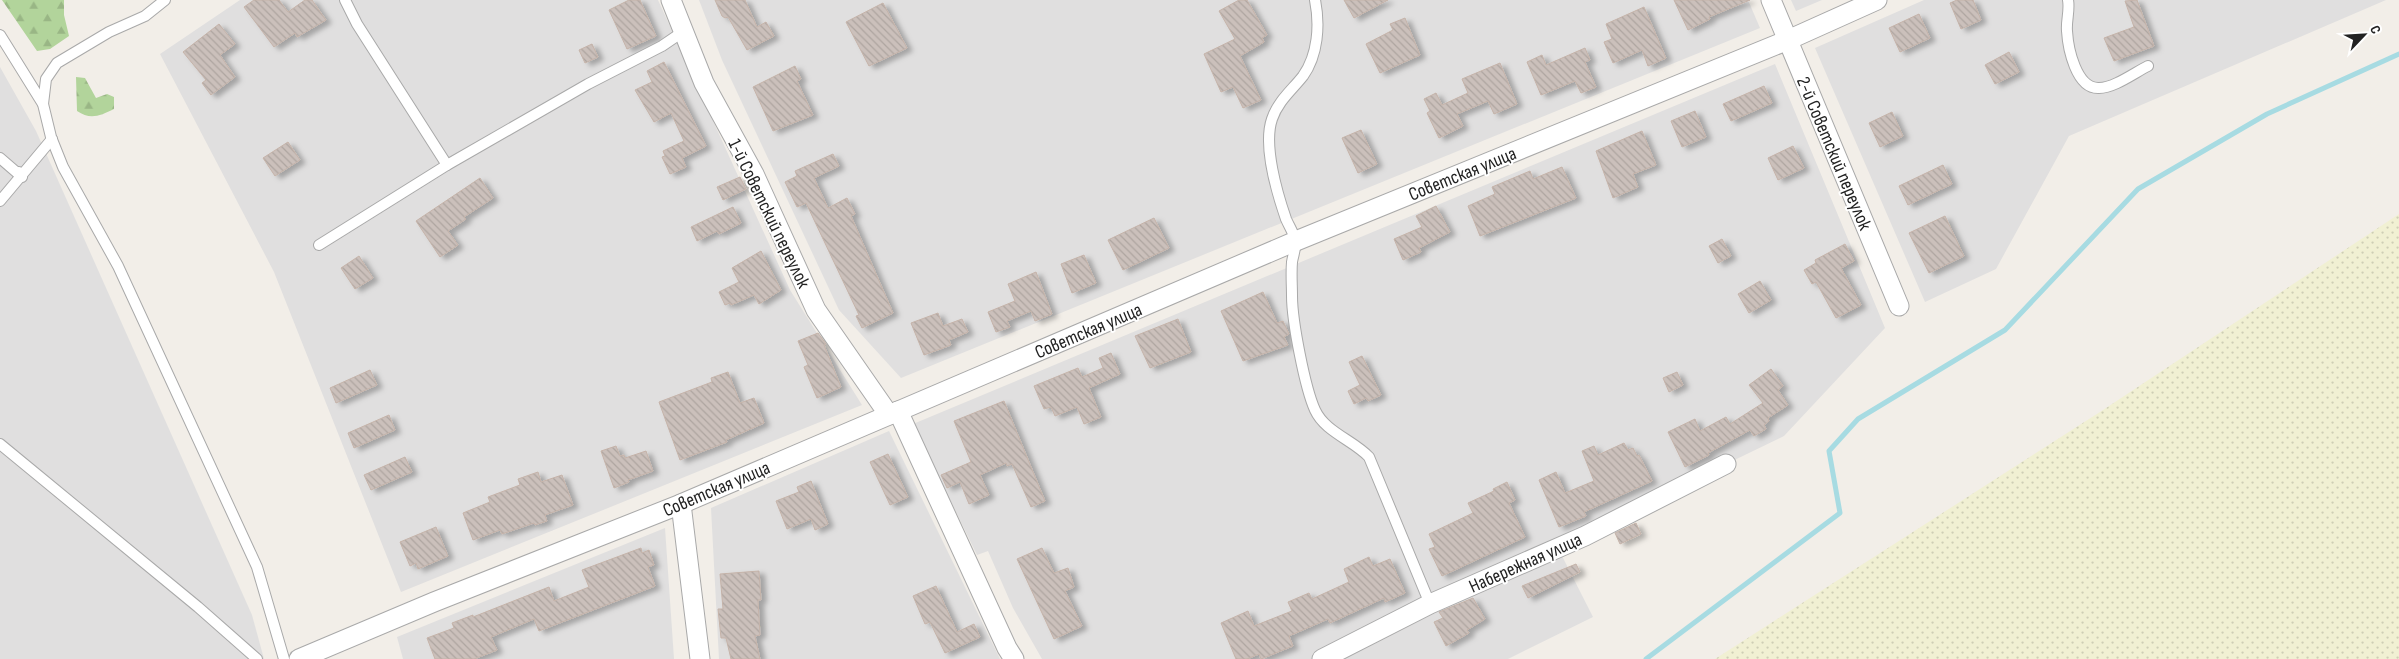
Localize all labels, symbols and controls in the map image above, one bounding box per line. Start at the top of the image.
north arrow [2339,10,2389,60]
text: С [2366,23,2385,37]
street label: 2-й Советский переулок [1791,73,1877,234]
street label: 1-й Советский переулок [723,135,815,293]
street label: Советская улица [1405,142,1520,206]
street label: Советская улица [1032,298,1146,364]
street label: Советская улица [660,456,774,522]
street label: Набережная улица [1466,528,1586,598]

